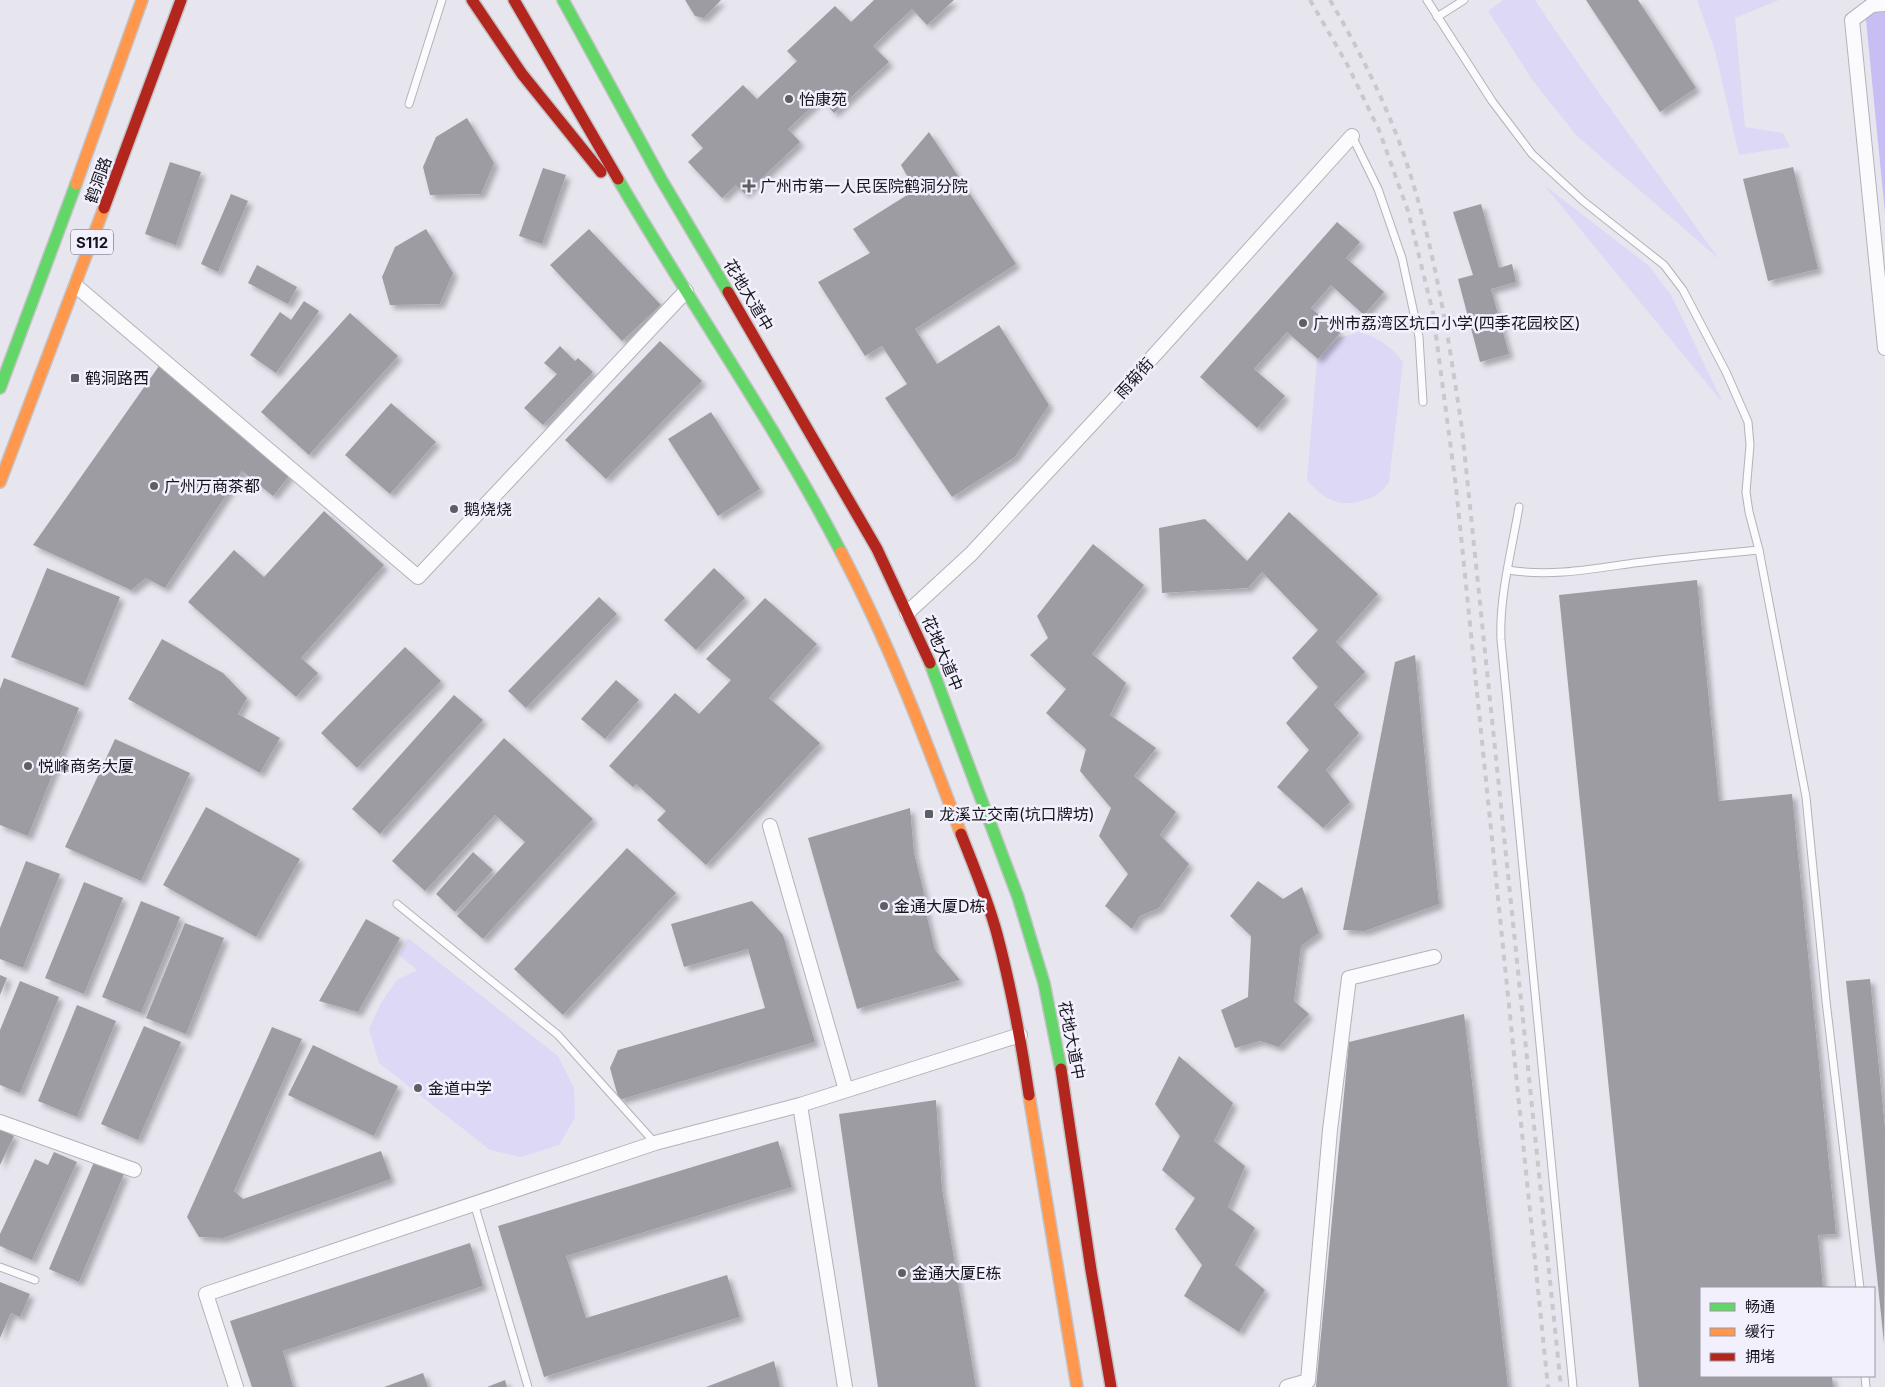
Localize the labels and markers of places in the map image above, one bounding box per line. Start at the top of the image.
place label: 怡康苑 [799,89,847,109]
marker: 怡康苑 [783,93,795,105]
place label: 广州市第一人民医院鹤洞分院 [760,176,968,196]
marker: 广州市第一人民医院鹤洞分院 [742,179,756,193]
place label: 广州市荔湾区坑口小学(四季花园校区) [1313,313,1581,333]
marker: 广州市荔湾区坑口小学(四季花园校区) [1297,317,1309,329]
place label: 鹤洞路西 [85,368,149,388]
marker: 鹤洞路西 [69,372,81,384]
place label: 广州万商茶都 [164,476,260,496]
marker: 广州万商茶都 [148,480,160,492]
place label: 鹅烧烧 [464,499,512,519]
marker: 鹅烧烧 [448,503,460,515]
place label: 悦峰商务大厦 [38,756,134,776]
marker: 悦峰商务大厦 [22,760,34,772]
place label: 龙溪立交南(坑口牌坊) [939,804,1095,824]
marker: 龙溪立交南(坑口牌坊) [923,808,935,820]
place label: 金通大厦D栋 [894,896,986,916]
marker: 金通大厦D栋 [878,900,890,912]
place label: 金道中学 [428,1078,492,1098]
marker: 金道中学 [412,1082,424,1094]
place label: 金通大厦E栋 [912,1263,1002,1283]
marker: 金通大厦E栋 [896,1267,908,1279]

